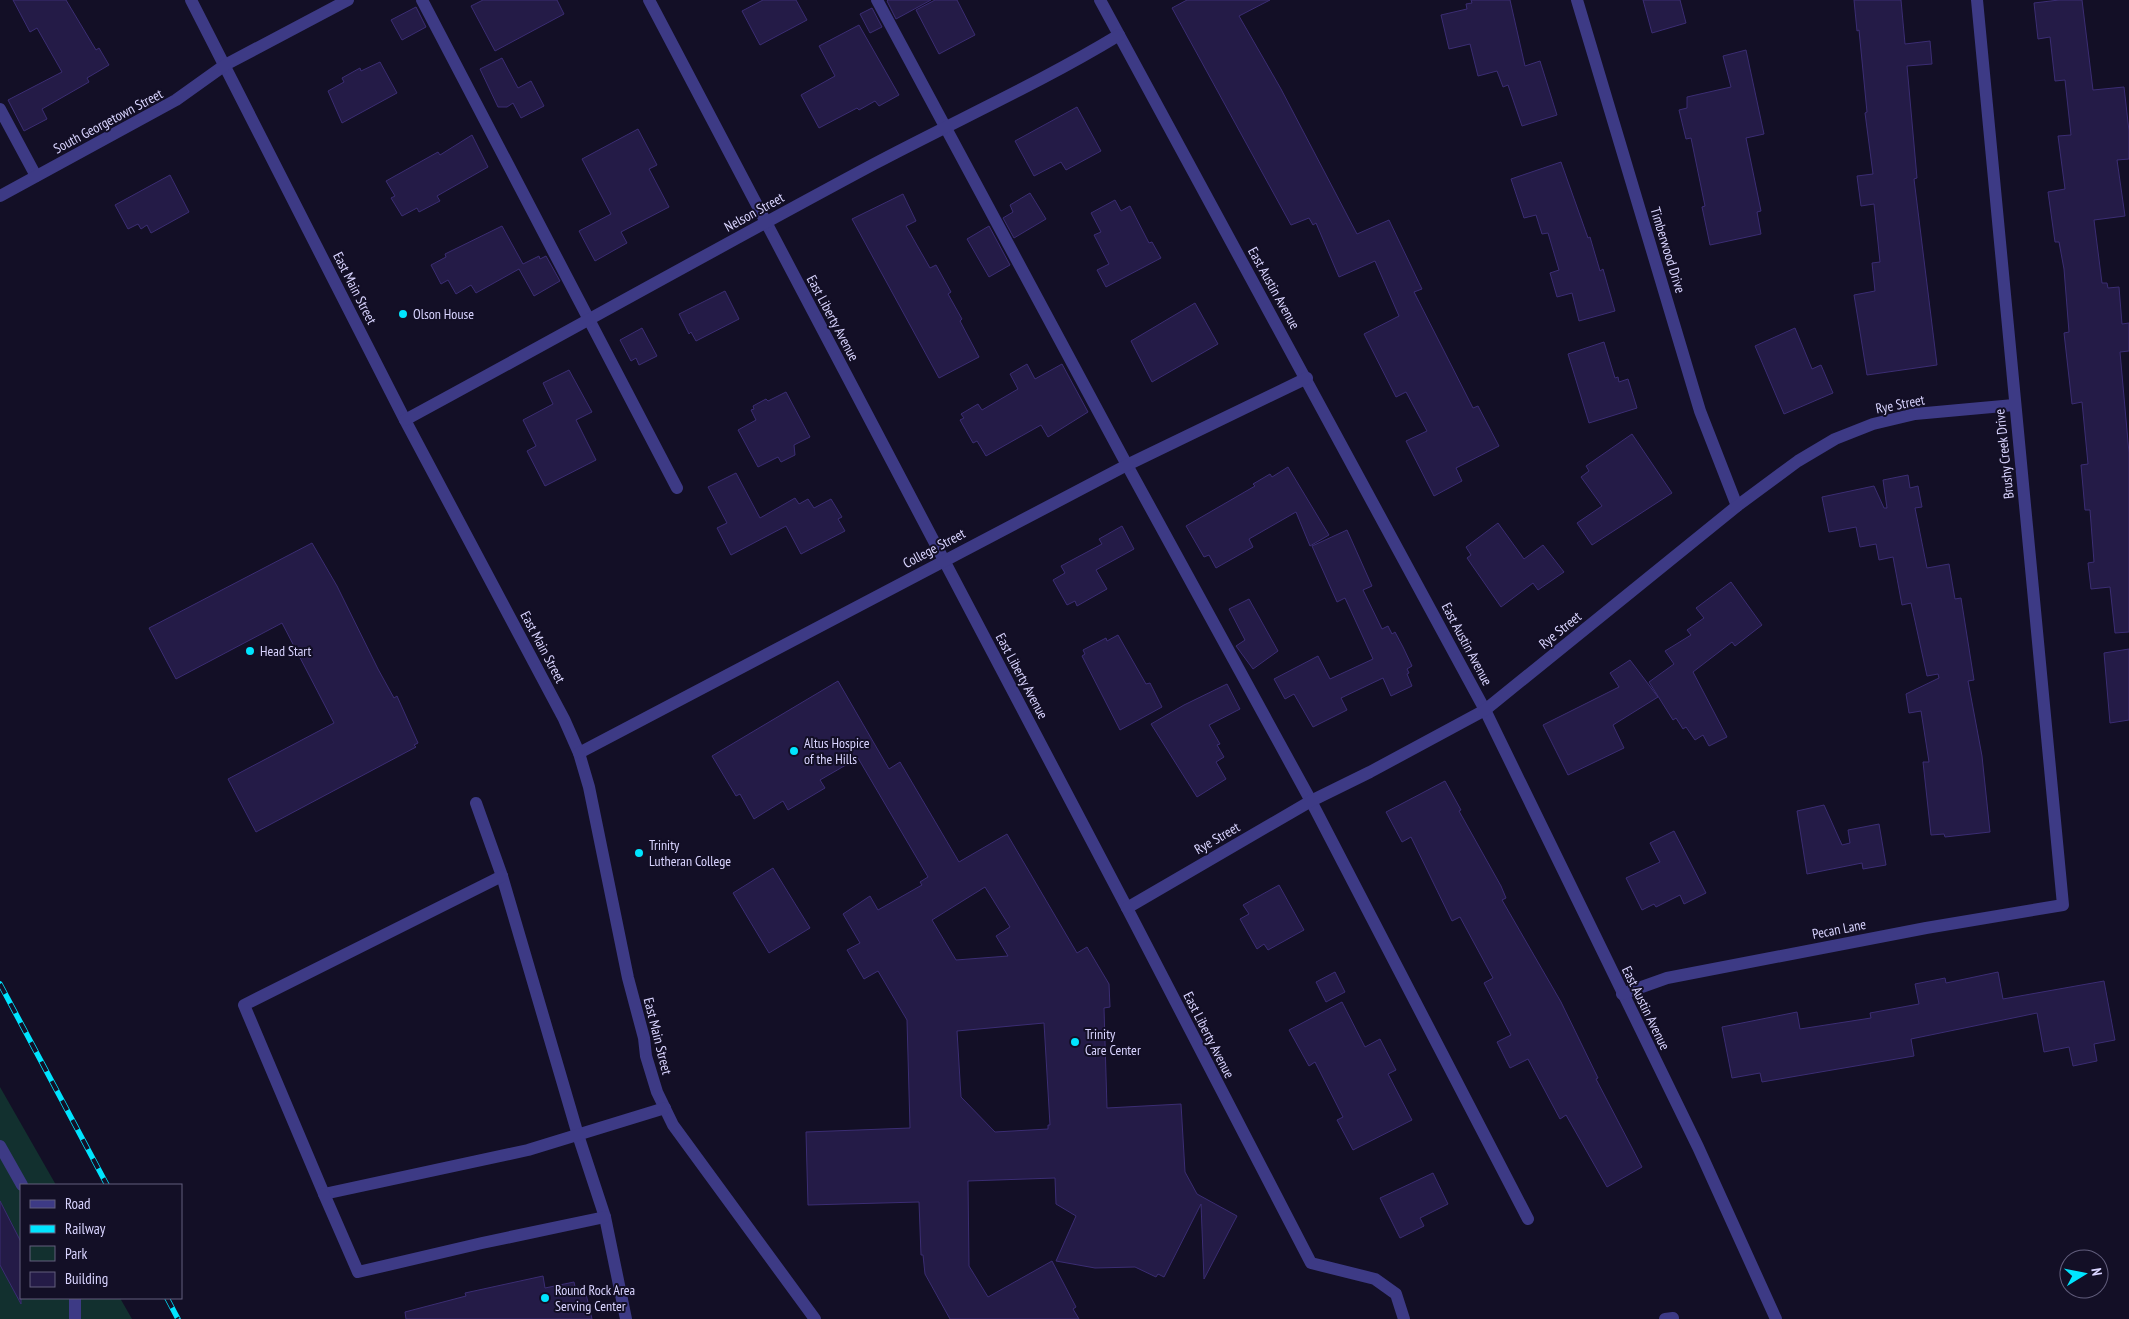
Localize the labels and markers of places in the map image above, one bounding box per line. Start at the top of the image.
place label: Olson House [413,305,474,323]
marker: Olson House [397,308,409,320]
place label: Head Start [260,642,312,660]
marker: Head Start [244,645,256,657]
place label: Altus Hospice of the Hills [804,734,870,768]
marker: Altus Hospice of the Hills [788,745,800,757]
place label: Trinity Lutheran College [649,836,731,870]
marker: Trinity Lutheran College [633,847,645,859]
place label: Trinity Care Center [1085,1025,1141,1059]
marker: Trinity Care Center [1069,1036,1081,1048]
place label: Round Rock Area Serving Center [555,1281,635,1315]
marker: Round Rock Area Serving Center [539,1292,551,1304]

